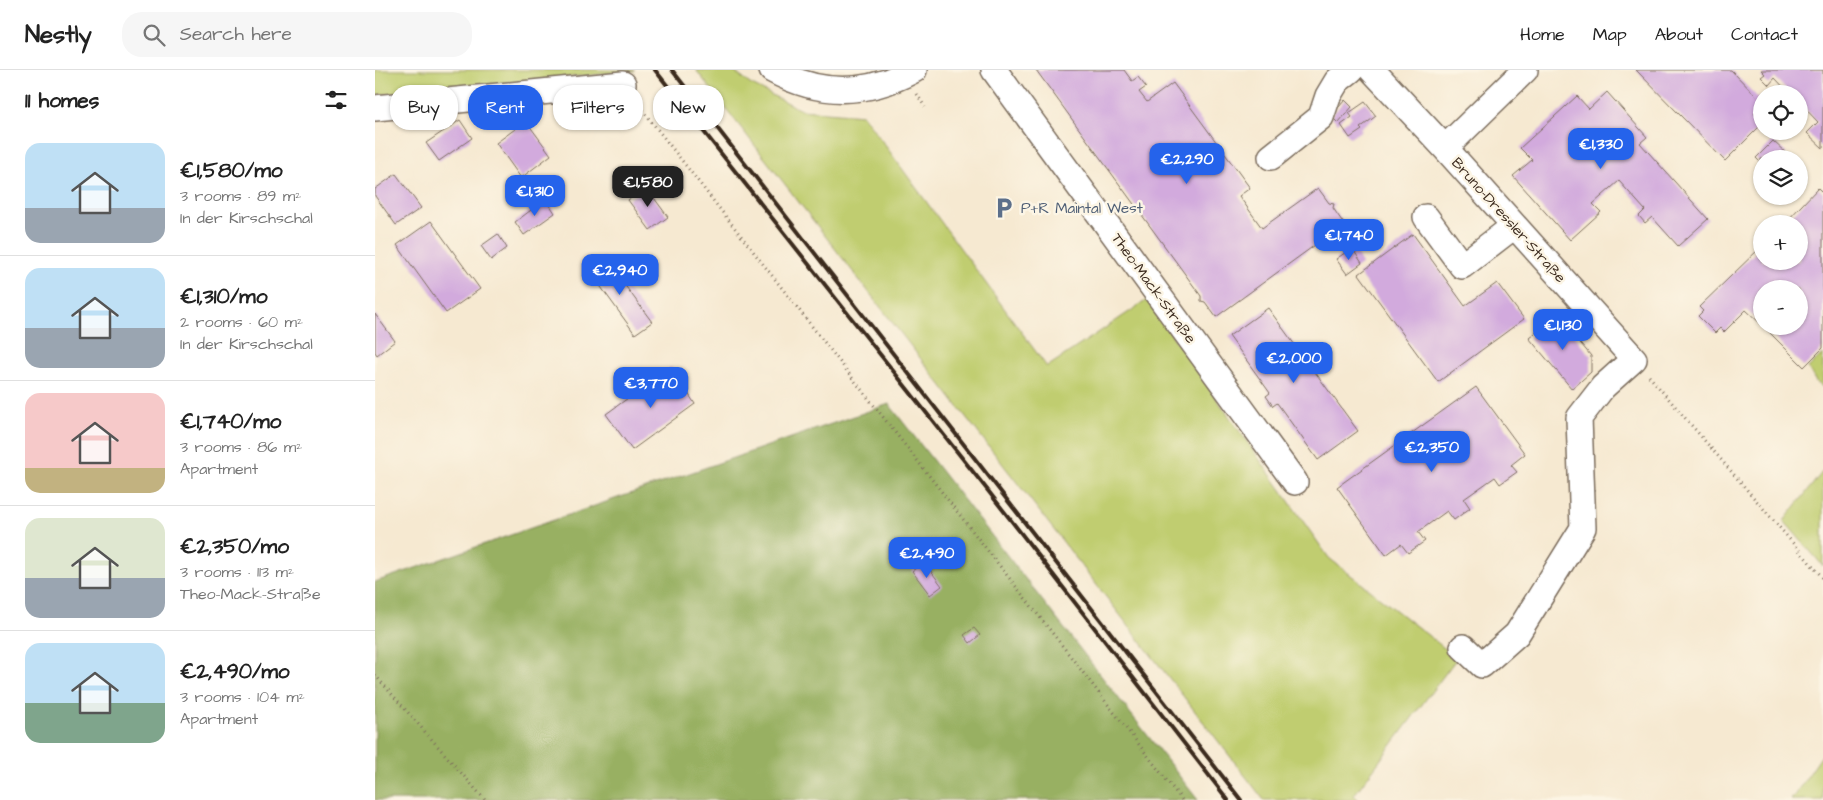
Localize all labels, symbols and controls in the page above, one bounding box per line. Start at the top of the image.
search box [122,12,472,57]
text: Nestly [25,18,92,52]
icon: search [140,21,168,49]
text: Search here [180,21,292,48]
text: Home [1520,22,1565,47]
text: Map [1593,22,1627,47]
text: About [1655,22,1703,47]
text: Contact [1731,22,1798,47]
chip: Buy [390,85,458,130]
chip: Rent [468,85,543,130]
chip: Filters [553,85,643,130]
chip: New [653,85,724,130]
map controls [1753,85,1808,335]
button: locate [1753,85,1808,140]
text: 11 homes [25,86,99,115]
icon: filters [322,86,350,114]
pin: €1,330 [1560,128,1642,170]
text: €1,330 [1579,133,1623,155]
pin: €2,290 [1146,142,1228,185]
text: €2,290 [1160,148,1214,170]
button: layers [1753,150,1808,205]
street label: Bruno-Dressler-Straße [1447,153,1571,288]
text: €1,580/mo [180,156,283,185]
icon: home [65,163,125,223]
pin: €1,580 [607,166,689,208]
text: €1,580 [623,171,673,193]
pin: €1,310 [494,174,576,217]
text: €1,310 [516,180,554,202]
text: 3 rooms · 89 m² [180,185,301,207]
parking icon: P+R Maintal West [991,195,1017,221]
place label: P+R Maintal West [1021,198,1143,219]
text: In der Kirschschal [180,207,313,229]
button: + [1753,215,1808,270]
pin: €1,740 [1308,218,1390,261]
text: €1,740 [1325,224,1373,246]
street label: Theo-Mack-Straße [1106,229,1201,348]
pin: €2,940 [579,254,661,296]
text: €2,940 [593,259,647,281]
button: − [1753,280,1808,335]
text: €1,310/mo [180,282,267,311]
icon: home [65,288,125,348]
pin: €1,130 [1522,308,1604,351]
text: 2 rooms · 60 m² [180,311,303,333]
text: €1,130 [1544,314,1582,336]
text: In der Kirschschal [180,333,313,355]
pin: €2,000 [1253,342,1335,384]
text: €2,000 [1267,347,1322,369]
pin: €3,770 [610,366,692,409]
text: €3,770 [624,372,678,394]
text: €1,740/mo [180,407,281,436]
icon: home [65,413,125,473]
pin: €2,350 [1391,430,1473,473]
text: 3 rooms · 86 m² [180,436,302,458]
text: €2,350 [1405,436,1459,458]
text: Apartment [180,458,258,480]
text: €2,350/mo [180,532,289,561]
pin: €2,490 [886,536,968,579]
icon: home [65,538,125,598]
text: €2,490 [900,542,954,564]
text: 3 rooms · 113 m² [180,561,294,583]
text: Theo-Mack-Straße [180,583,321,605]
text: €2,490/mo [180,657,290,686]
icon: home [65,663,125,723]
text: 3 rooms · 104 m² [180,686,305,708]
text: Apartment [180,708,258,730]

